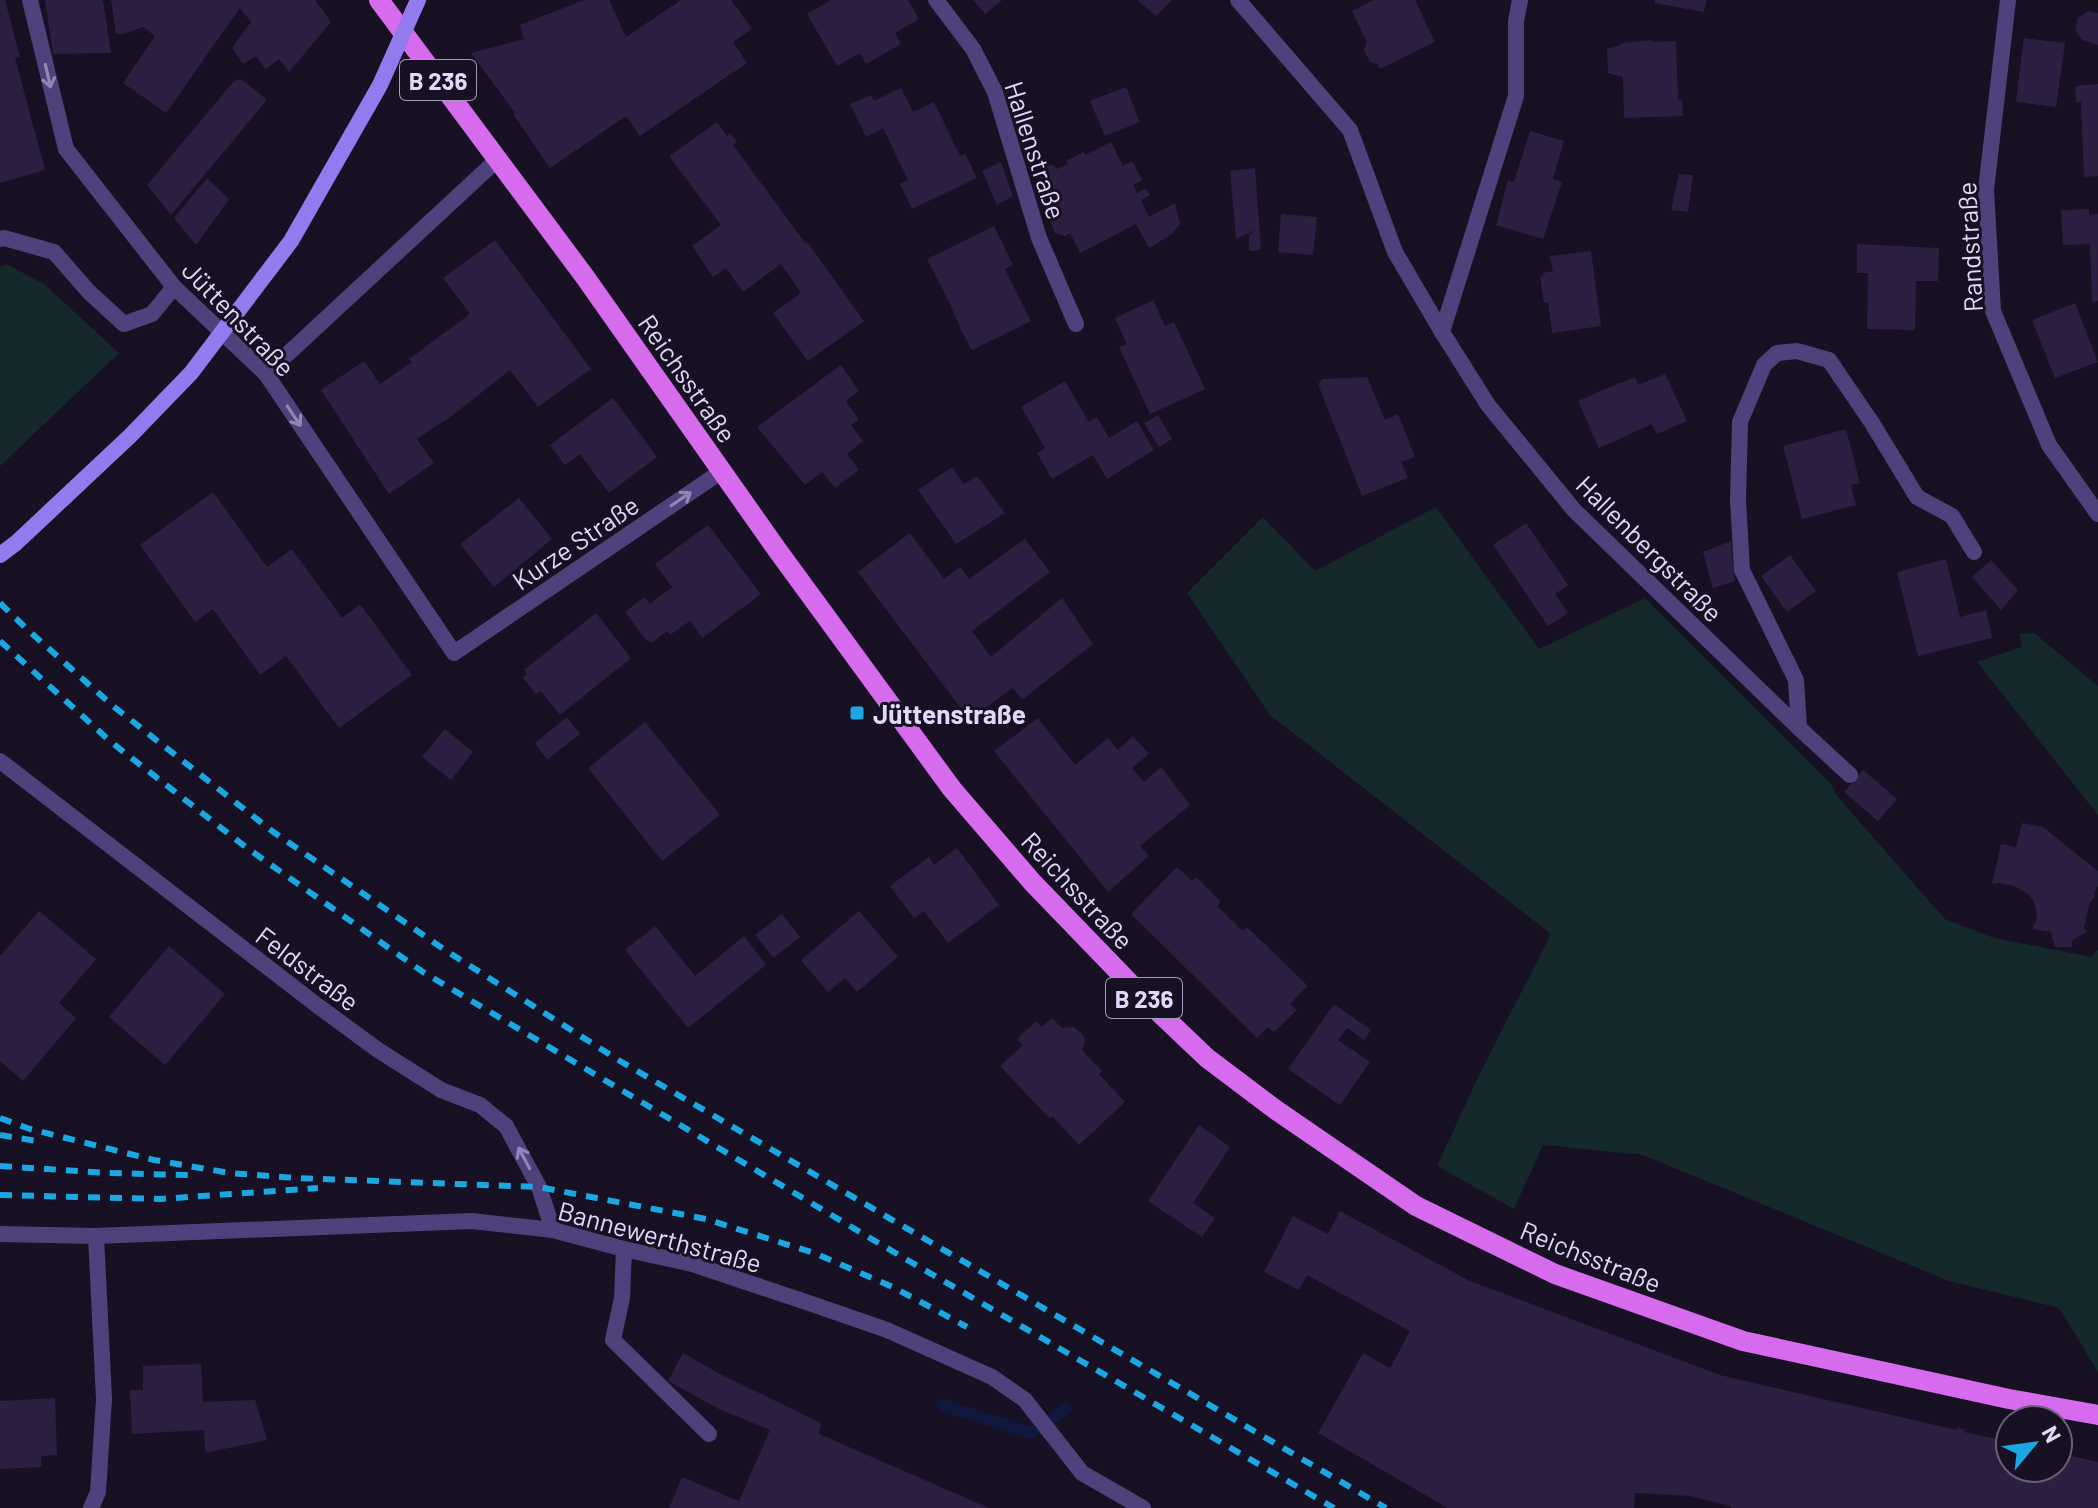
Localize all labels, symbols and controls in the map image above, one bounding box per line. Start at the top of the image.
road number: B 236 [400,60,476,100]
one-way arrow [42,62,57,88]
street label: Hallenstraße [999,77,1073,223]
street label: Randstraße [1950,181,1988,313]
street label: Jüttenstraße [176,254,302,382]
street label: Reichsstraße [633,308,743,448]
one-way arrow [286,405,302,427]
street label: Hallenbergstraße [1571,469,1729,627]
street label: Kurze Straße [506,488,644,596]
one-way arrow [669,491,691,507]
place label: Jüttenstraße [873,698,1026,729]
marker: Jüttenstraße [848,704,866,722]
street label: Reichsstraße [1016,825,1140,955]
street label: Feldstraße [250,919,366,1017]
road number: B 236 [1106,978,1182,1018]
one-way arrow [515,1147,531,1171]
street label: Bannewerthstraße [555,1194,765,1278]
street label: Reichsstraße [1516,1214,1666,1298]
north arrow [1994,1404,2074,1484]
text: N [2037,1421,2067,1447]

